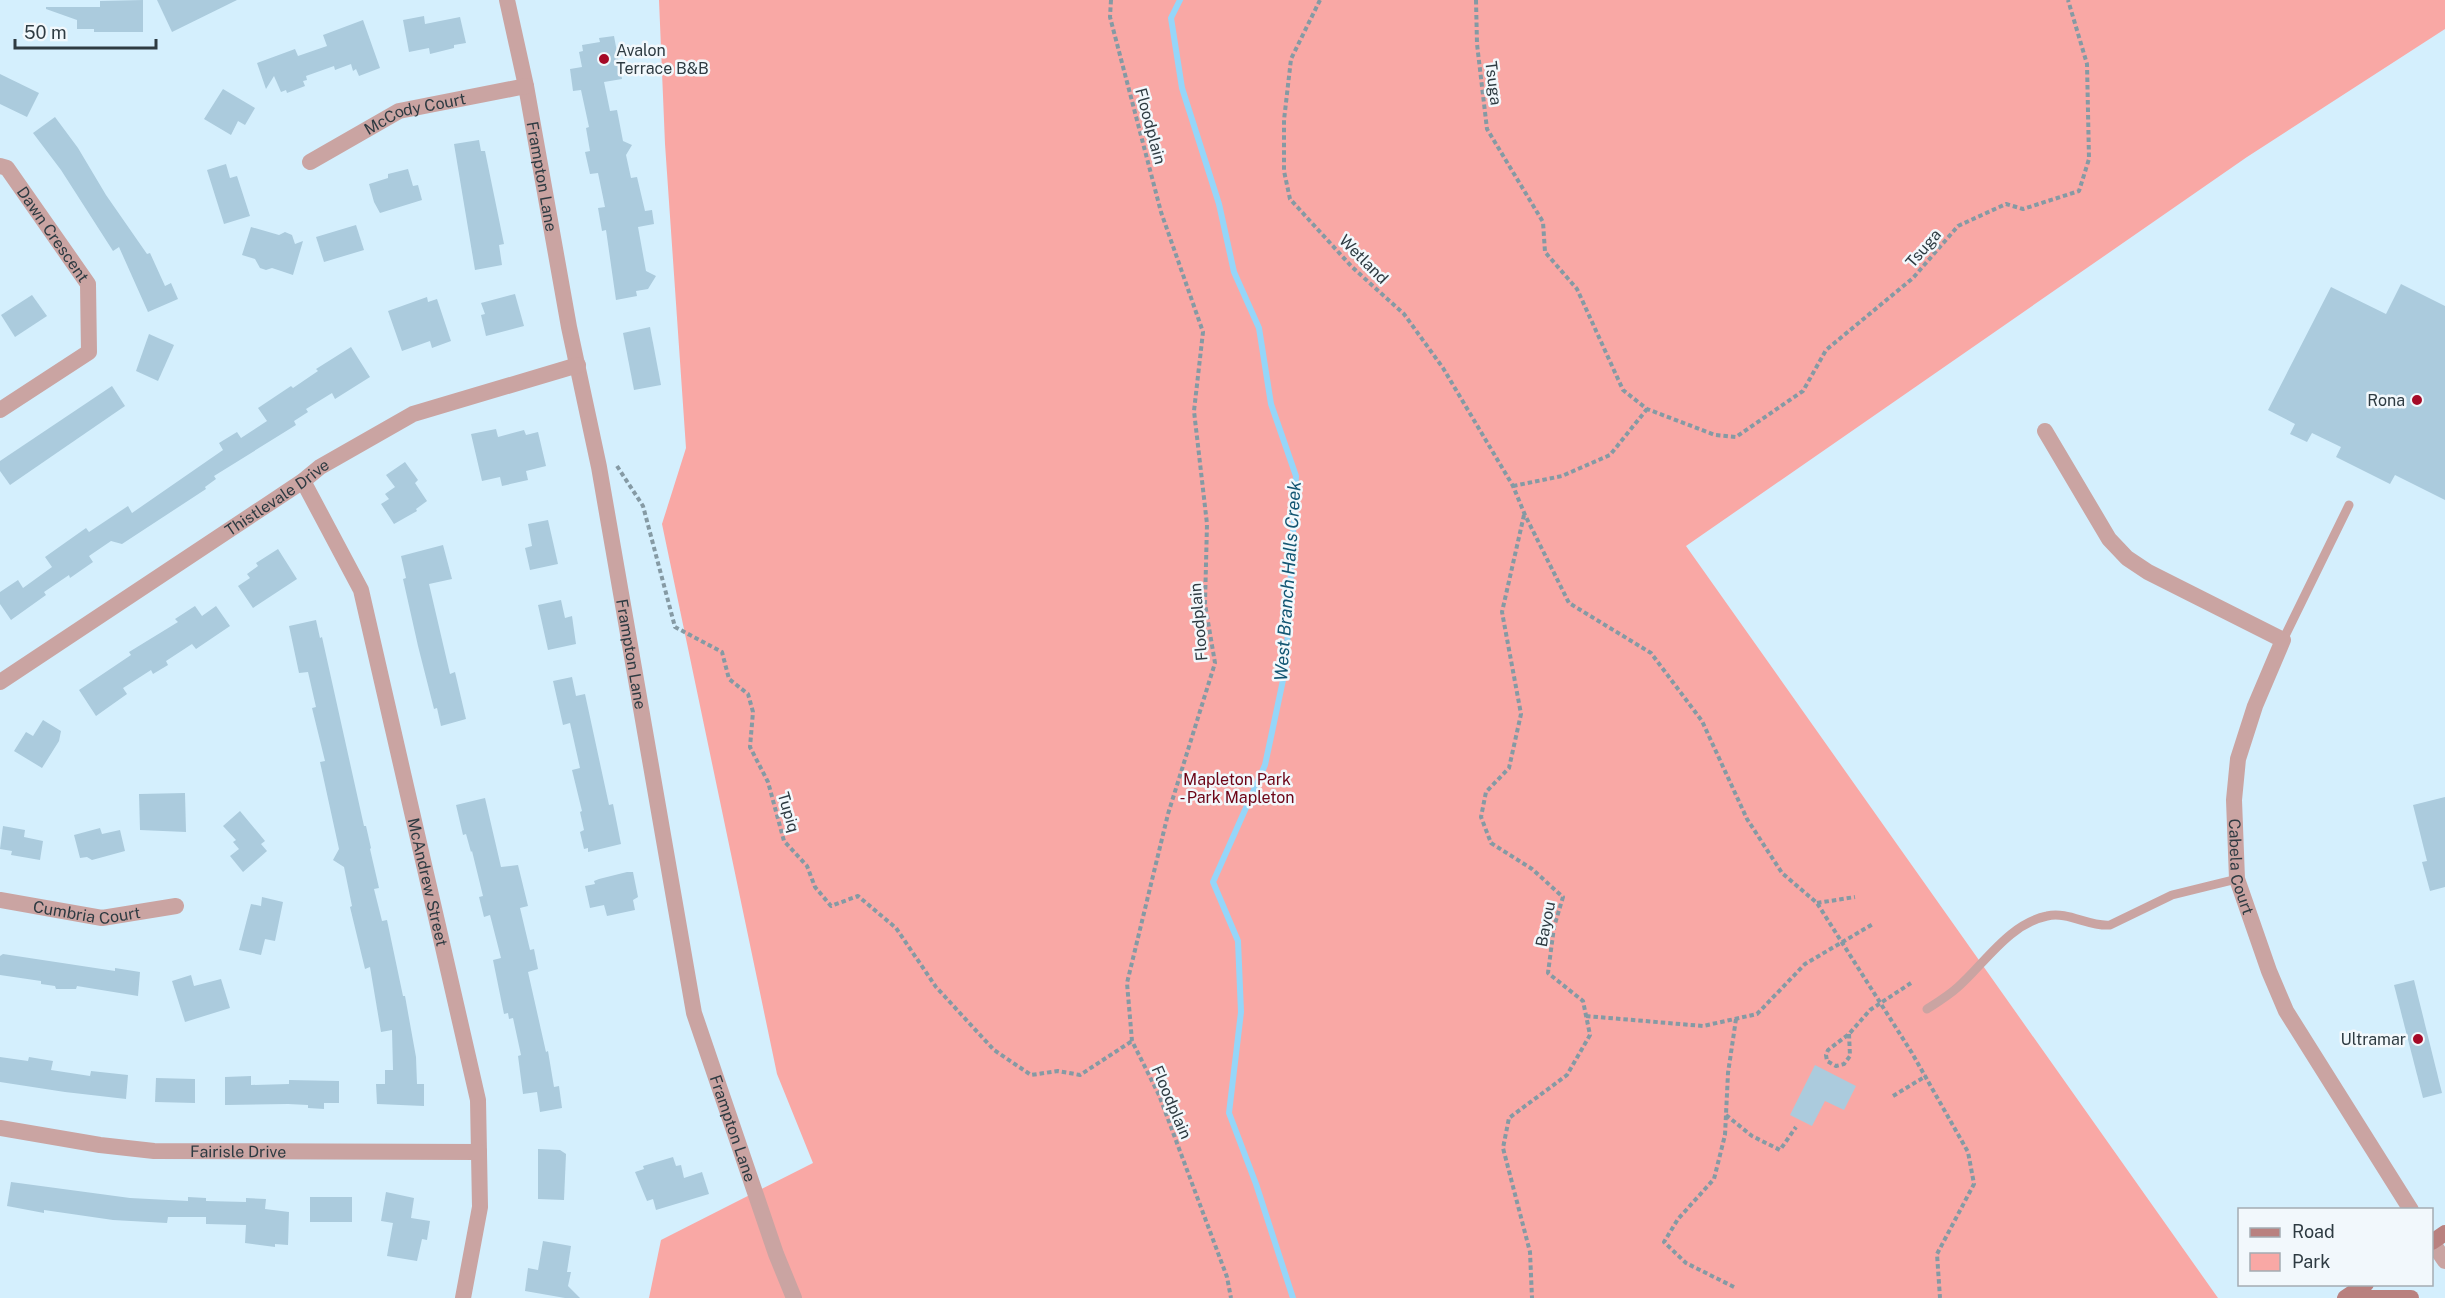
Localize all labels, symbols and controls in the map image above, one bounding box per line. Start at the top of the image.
scale bar [15,12,156,50]
text: 50 m [24,22,67,43]
place label: Avalon Terrace B&B [616,41,709,78]
marker: Avalon Terrace B&B [597,52,611,66]
street label: Tsuga [1481,60,1506,106]
street label: Floodplain [1131,86,1170,166]
street label: McCody Court [361,89,467,139]
street label: Frampton Lane [522,120,561,233]
street label: Dawn Crescent [13,183,93,286]
street label: Tsuga [1902,225,1945,271]
street label: Wetland [1335,231,1392,288]
place label: Rona [2367,391,2405,410]
marker: Rona [2410,393,2424,407]
street label: Thistlevale Drive [221,455,332,540]
water label: West Branch Halls Creek [1270,480,1305,682]
street label: Floodplain [1186,582,1211,662]
street label: Frampton Lane [612,598,650,711]
park label: Mapleton Park - Park Mapleton [1179,770,1295,807]
street label: Tupiq [774,790,803,834]
street label: McAndrew Street [404,816,451,948]
street label: Cabela Court [2225,818,2258,917]
street label: Cumbria Court [31,897,142,928]
street label: Bayou [1532,900,1559,948]
place label: Ultramar [2341,1030,2406,1049]
marker: Ultramar [2411,1032,2425,1046]
street label: Floodplain [1148,1063,1196,1142]
street label: Frampton Lane [706,1072,760,1184]
street label: Fairisle Drive [190,1142,286,1161]
legend [2238,1208,2433,1286]
text: Road [2292,1221,2335,1242]
text: Park [2292,1251,2330,1272]

